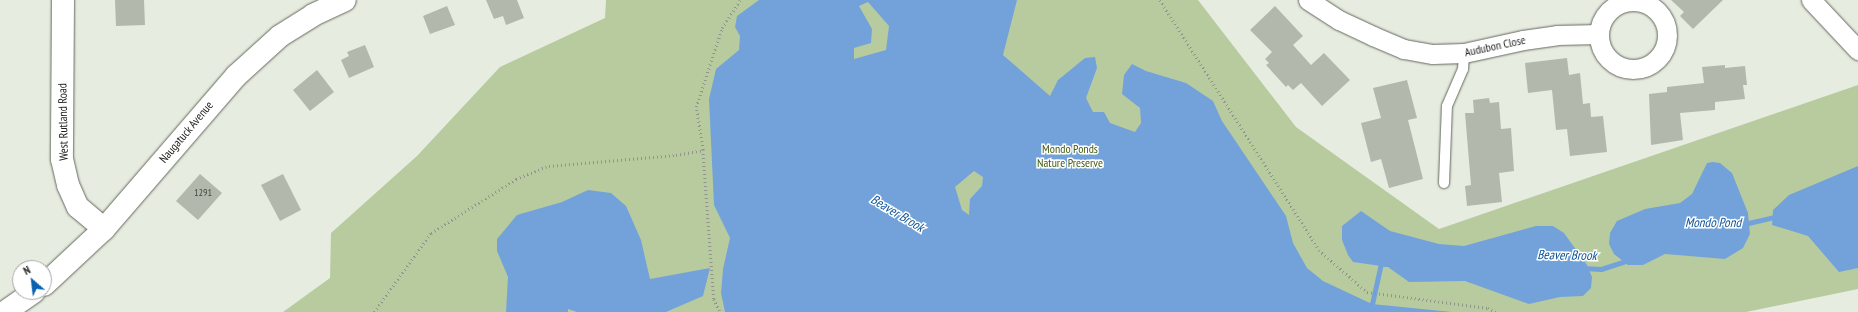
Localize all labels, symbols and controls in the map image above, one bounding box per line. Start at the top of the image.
street label: Audubon Close [1463,33,1527,59]
street label: West Rutland Road [55,83,71,161]
street label: Naugatuck Avenue [156,98,216,166]
park label: Mondo Ponds Nature Preserve [1037,142,1103,170]
house number: 1291 [194,187,212,199]
water label: Beaver Brook [868,192,926,236]
water label: Mondo Pond [1685,215,1741,231]
water label: Beaver Brook [1537,248,1597,264]
north arrow [12,260,52,300]
text: N [21,263,33,278]

